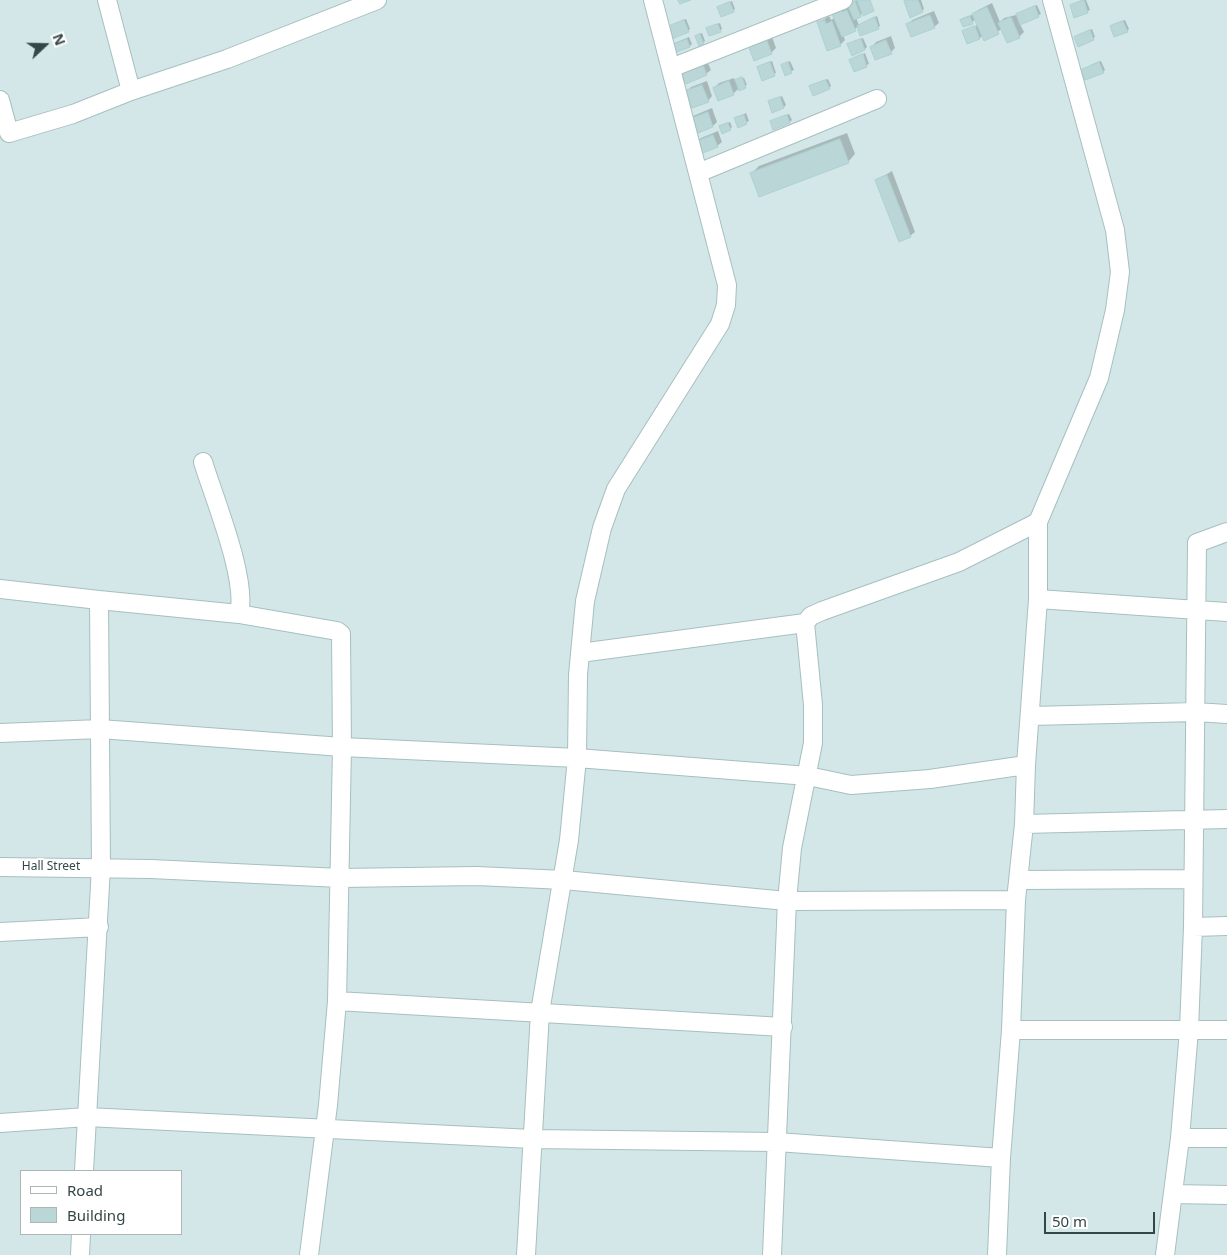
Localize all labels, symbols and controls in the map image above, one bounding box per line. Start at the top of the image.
north arrow [20,20,70,70]
text: N [49,31,70,48]
street label: Hall Street [22,860,80,874]
legend [20,1170,182,1235]
text: Road [67,1180,103,1200]
scale bar [1047,1202,1158,1234]
text: Building [67,1205,125,1225]
text: 50 m [1052,1211,1087,1231]

